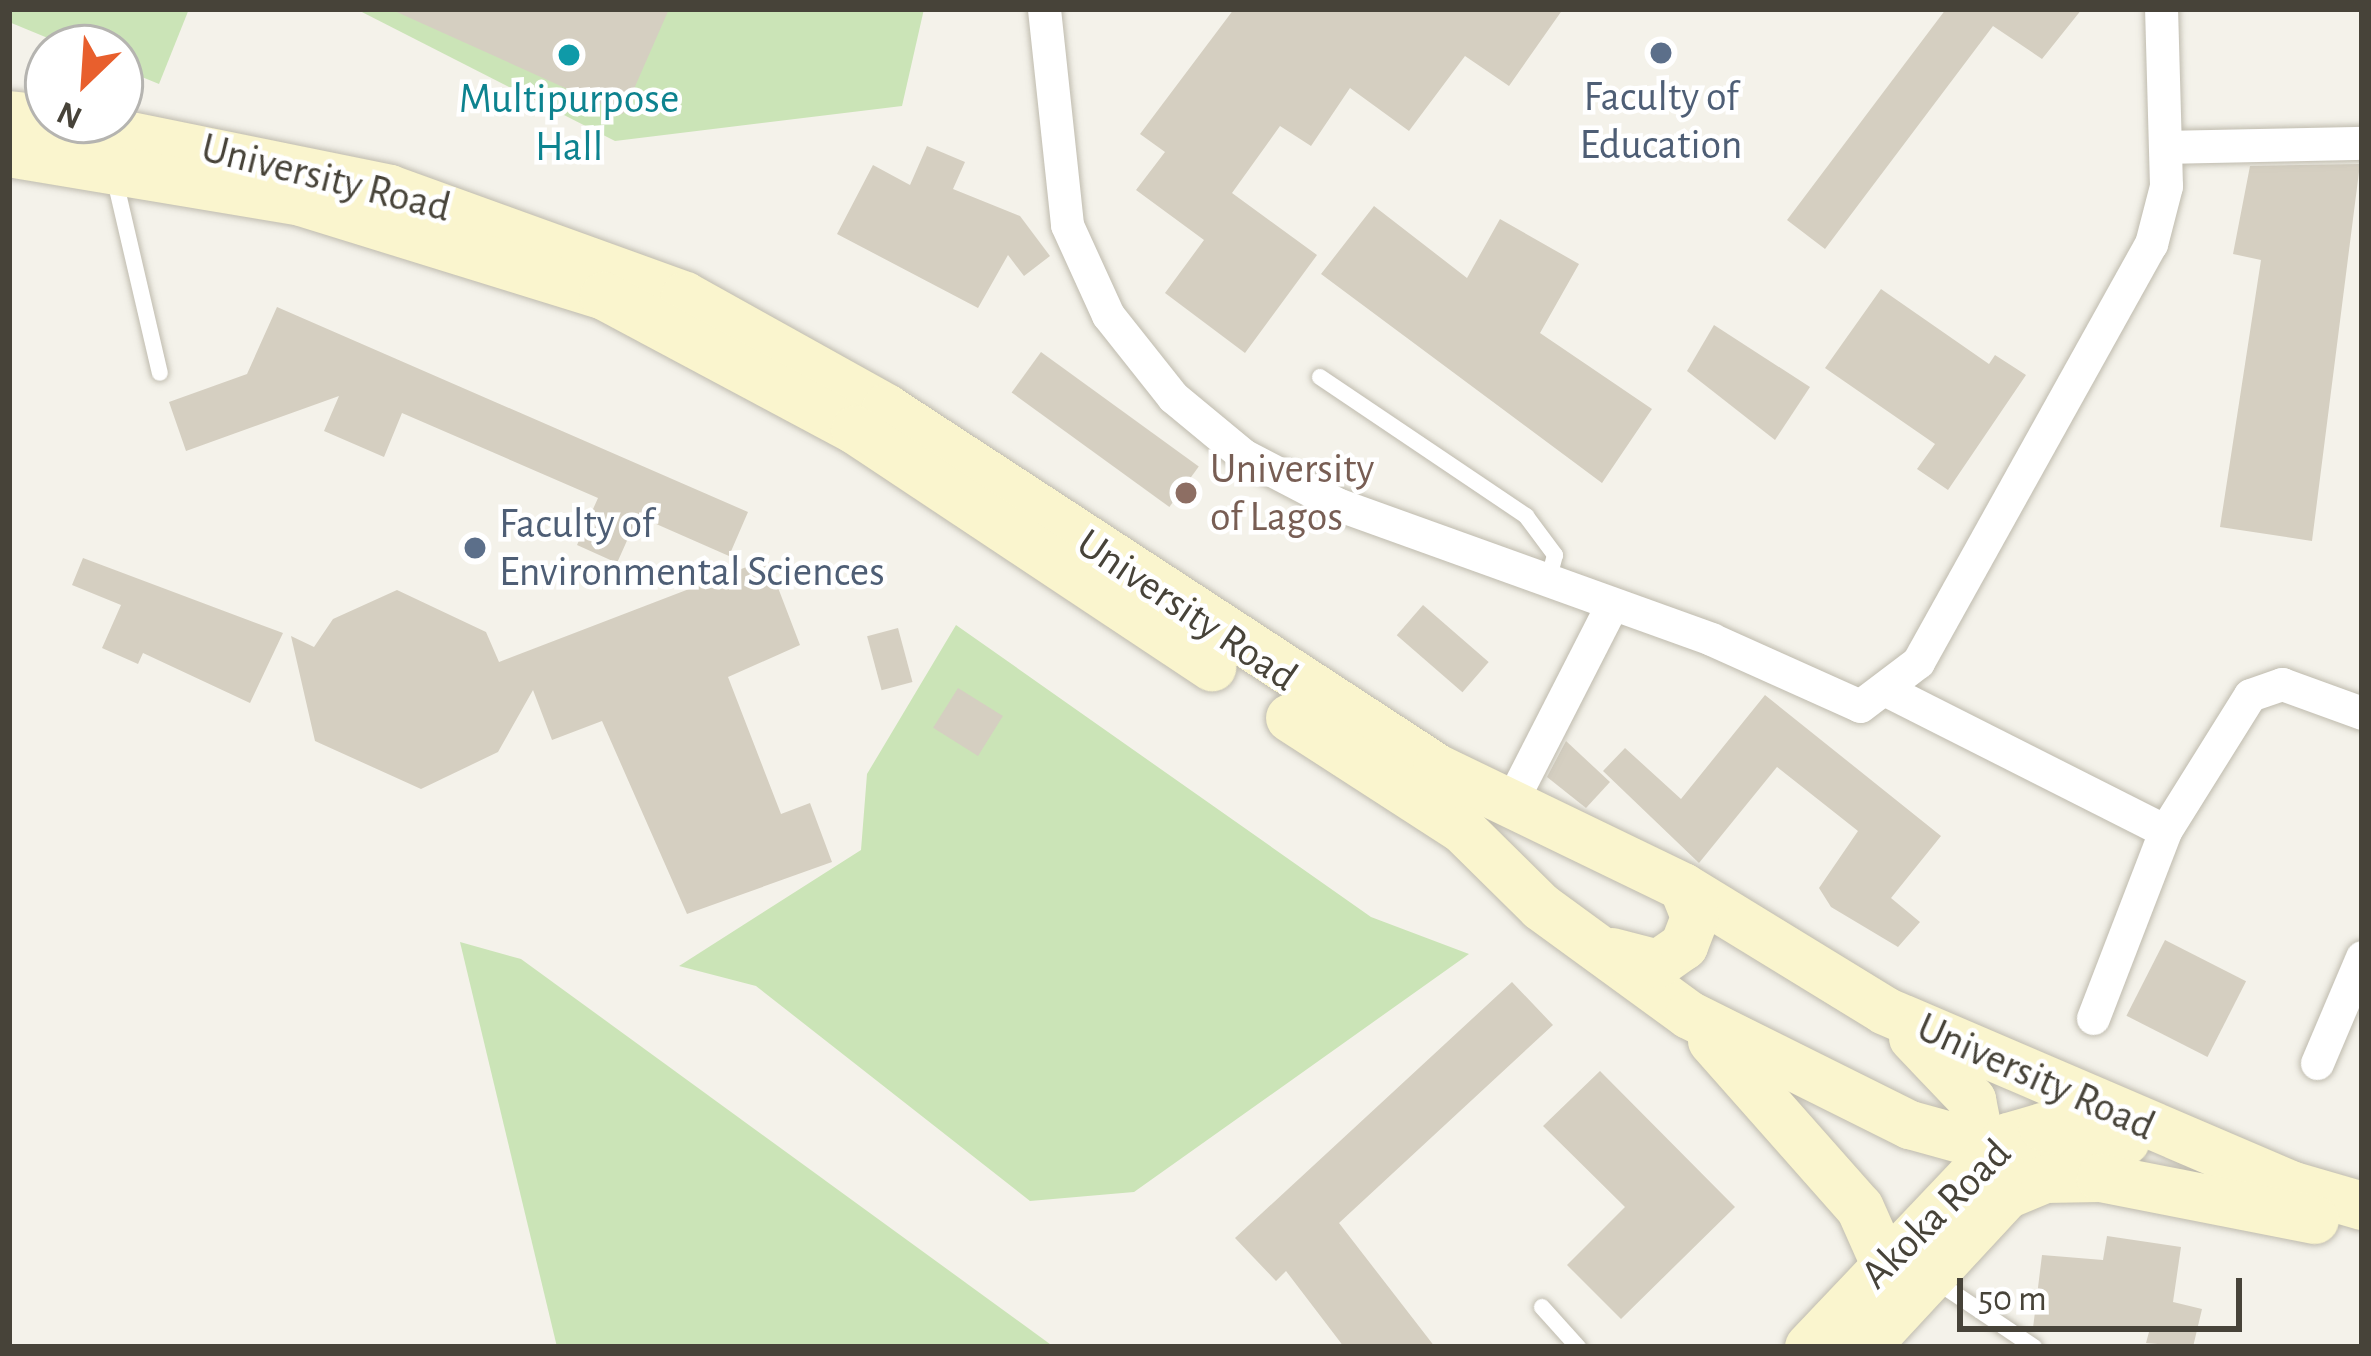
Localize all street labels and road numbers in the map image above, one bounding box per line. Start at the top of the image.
street label: University Road [196,123,456,233]
street label: University Road [1067,518,1307,702]
street label: University Road [1909,1002,2163,1152]
street label: Akoka Road [1850,1128,2022,1300]

